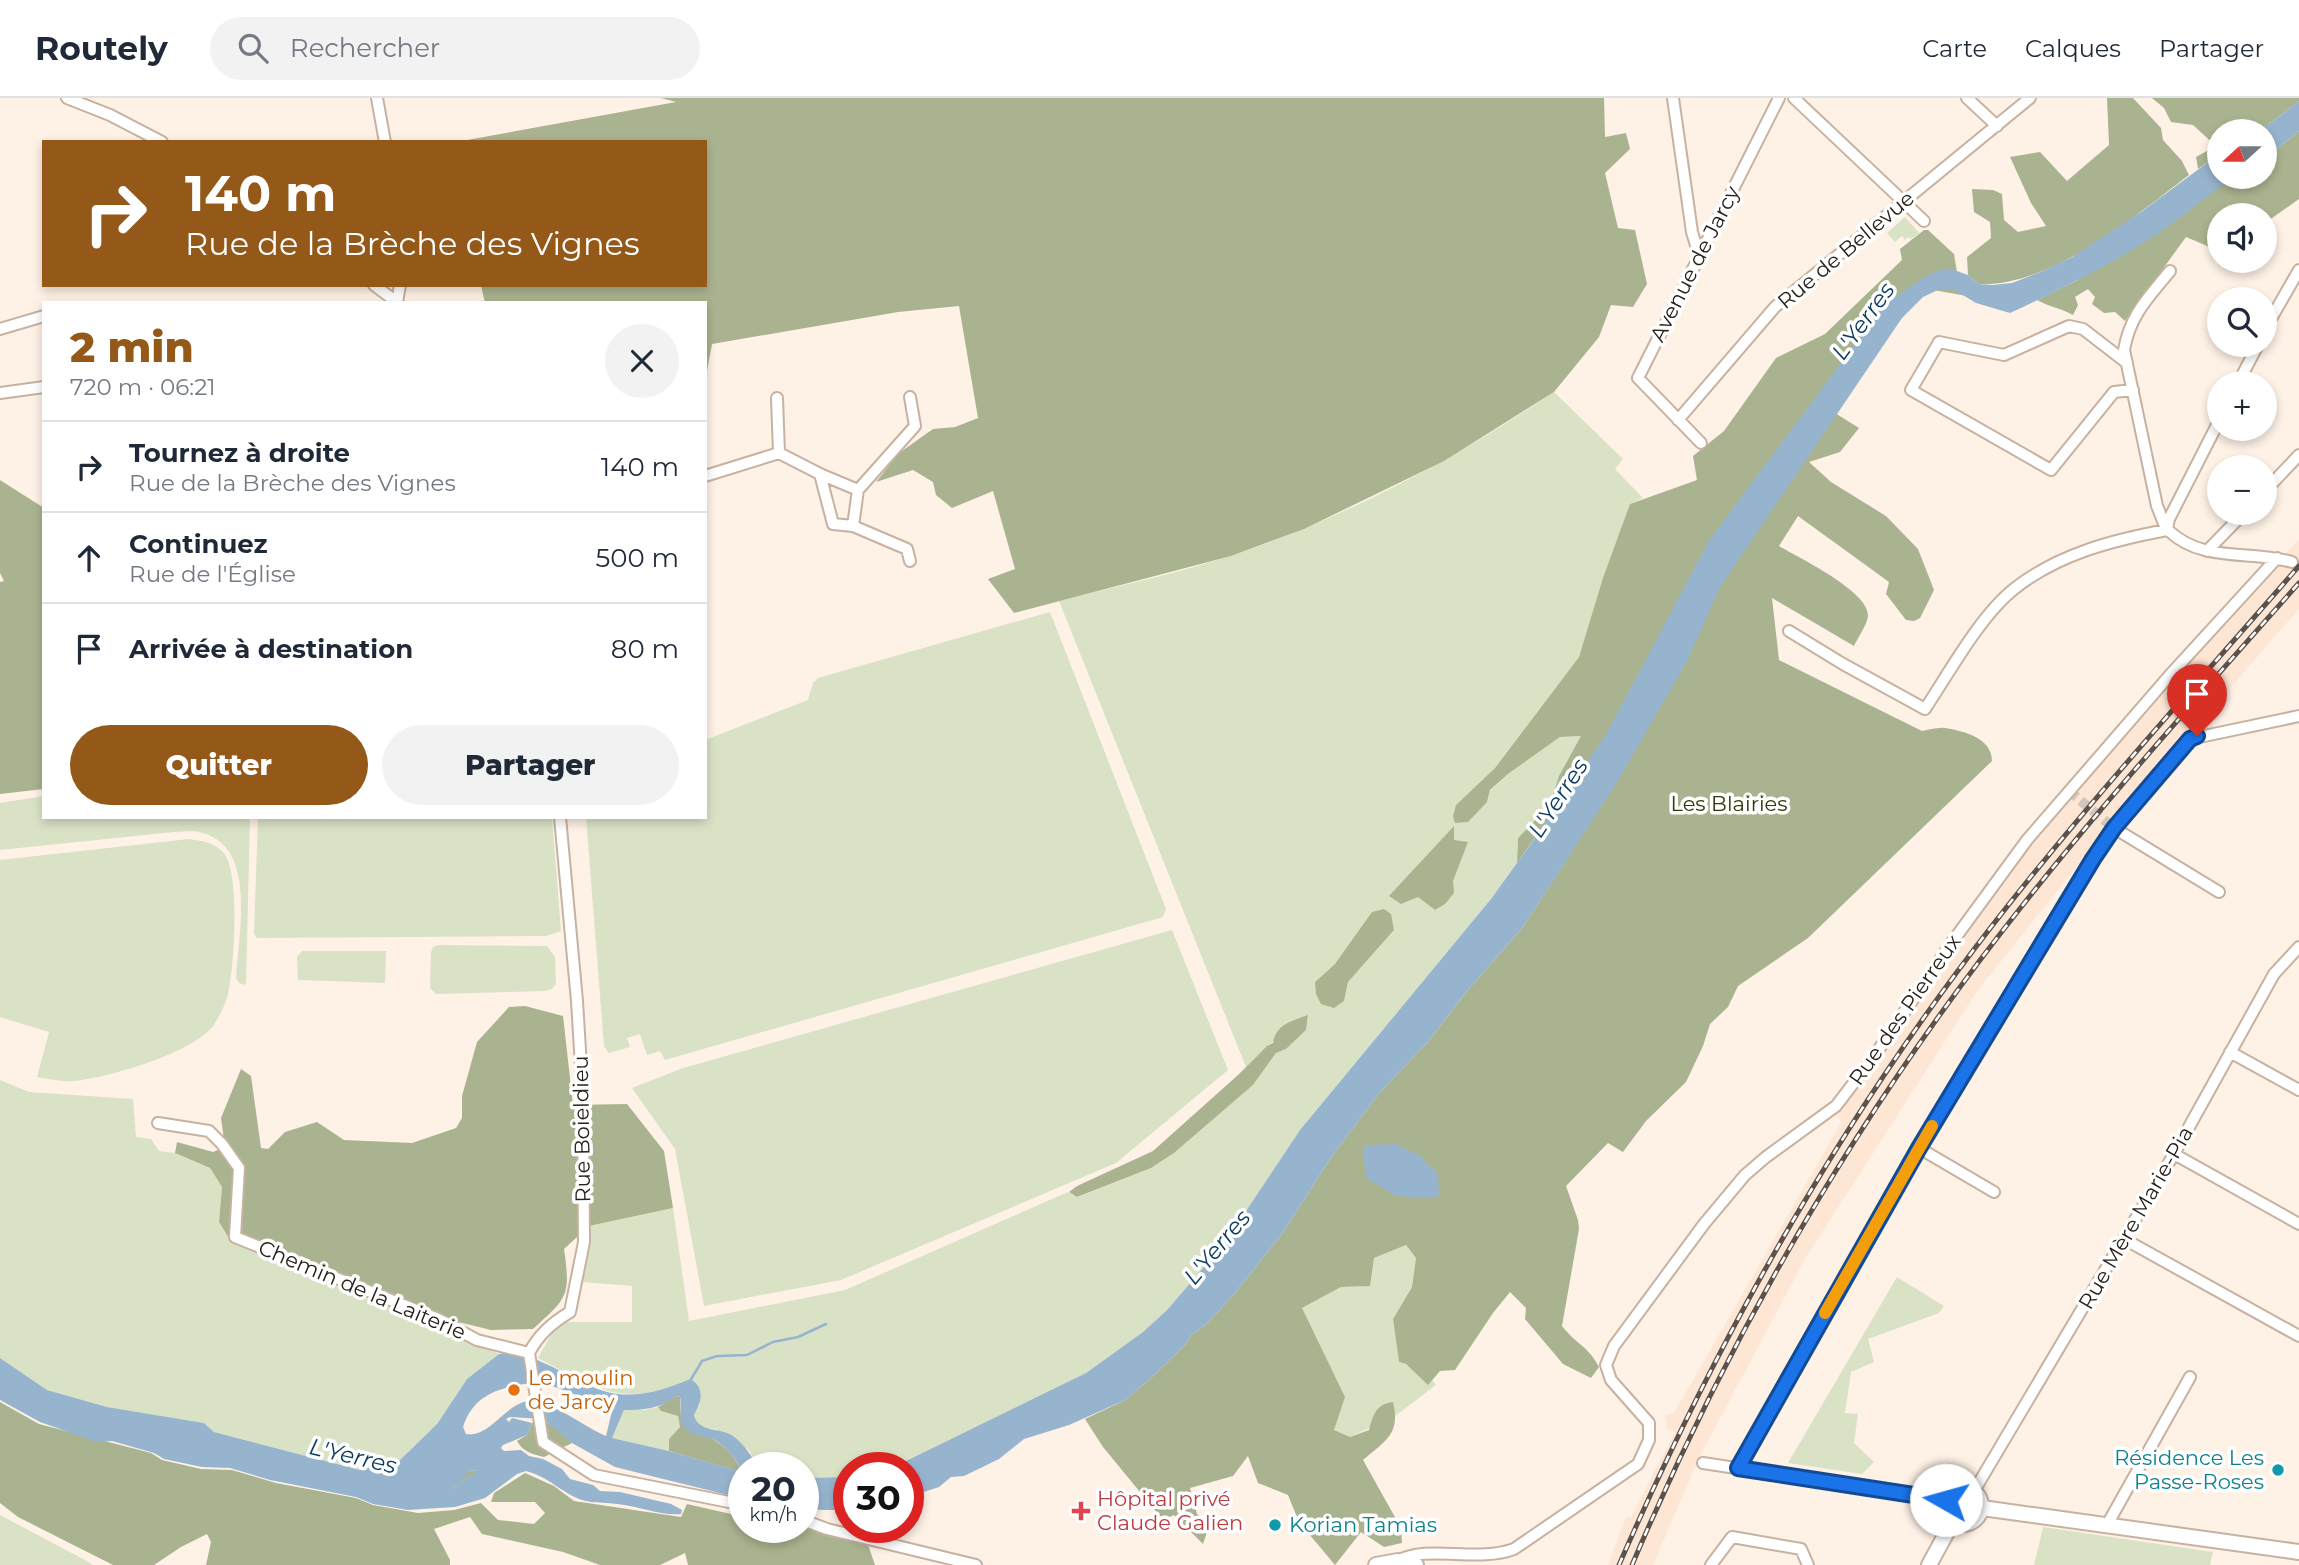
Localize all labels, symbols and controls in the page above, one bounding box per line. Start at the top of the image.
search box [210,17,700,80]
text: Routely [35,28,168,68]
icon: search [234,29,272,67]
text: Rechercher [290,32,440,64]
text: Carte [1922,34,1987,63]
text: Calques [2025,34,2121,63]
text: Partager [2159,34,2264,63]
north arrow [2207,119,2277,189]
map controls [2207,119,2277,525]
text: 140 m [185,164,337,223]
icon: right [70,168,161,259]
street label: Avenue de Jarcy [1645,181,1745,346]
street label: Rue de Bellevue [1772,185,1919,314]
button: sound [2207,203,2277,273]
text: Rue de la Brèche des Vignes [185,224,640,263]
water label: L'Yerres [1826,277,1900,365]
button: search [2207,287,2277,357]
text: 2 min [70,321,194,373]
button: close [605,324,679,398]
button: + [2207,371,2277,441]
text: 720 m · 06:21 [70,373,216,401]
text: Tournez à droite [129,437,350,469]
icon: right [70,448,108,486]
text: 140 m [601,451,679,483]
button: − [2207,455,2277,525]
text: Rue de la Brèche des Vignes [129,469,456,497]
text: Continuez [129,528,268,560]
icon: ahead [70,539,108,577]
text: 500 m [595,542,679,574]
text: Rue de l'Église [129,560,296,588]
icon: arrive [70,630,108,668]
text: Arrivée à destination [129,633,413,665]
text: 80 m [611,633,679,665]
pin [2167,664,2227,736]
icon: arrive [2178,675,2216,713]
button: Quitter [70,725,368,805]
button: Partager [382,725,679,805]
water label: L'Yerres [1522,753,1594,843]
park label: Les Blairies [1670,791,1788,816]
street label: Rue des Pierreux [1843,930,1966,1090]
street label: Rue Boieldieu [568,1055,595,1203]
street label: Rue Mère Marie-Pia [2073,1122,2198,1314]
water label: L'Yerres [1178,1204,1256,1290]
street label: Chemin de la Laiterie [255,1234,470,1345]
place label: Le moulin de Jarcy [528,1365,633,1414]
marker: Le moulin de Jarcy [506,1382,522,1398]
water label: L'Yerres [307,1432,399,1480]
place label: Résidence Les Passe-Roses [2114,1445,2264,1494]
speed limit sign: 30 [833,1452,924,1543]
marker: Résidence Les Passe-Roses [2270,1462,2286,1478]
position arrow [1909,1463,1983,1537]
text: 20 [751,1467,796,1510]
place label: Hôpital privé Claude Galien [1097,1486,1243,1535]
marker: Hôpital privé Claude Galien [1071,1501,1091,1521]
text: km/h [749,1504,798,1526]
place label: Korian Tamias [1289,1512,1437,1537]
marker: Korian Tamias [1267,1517,1283,1533]

